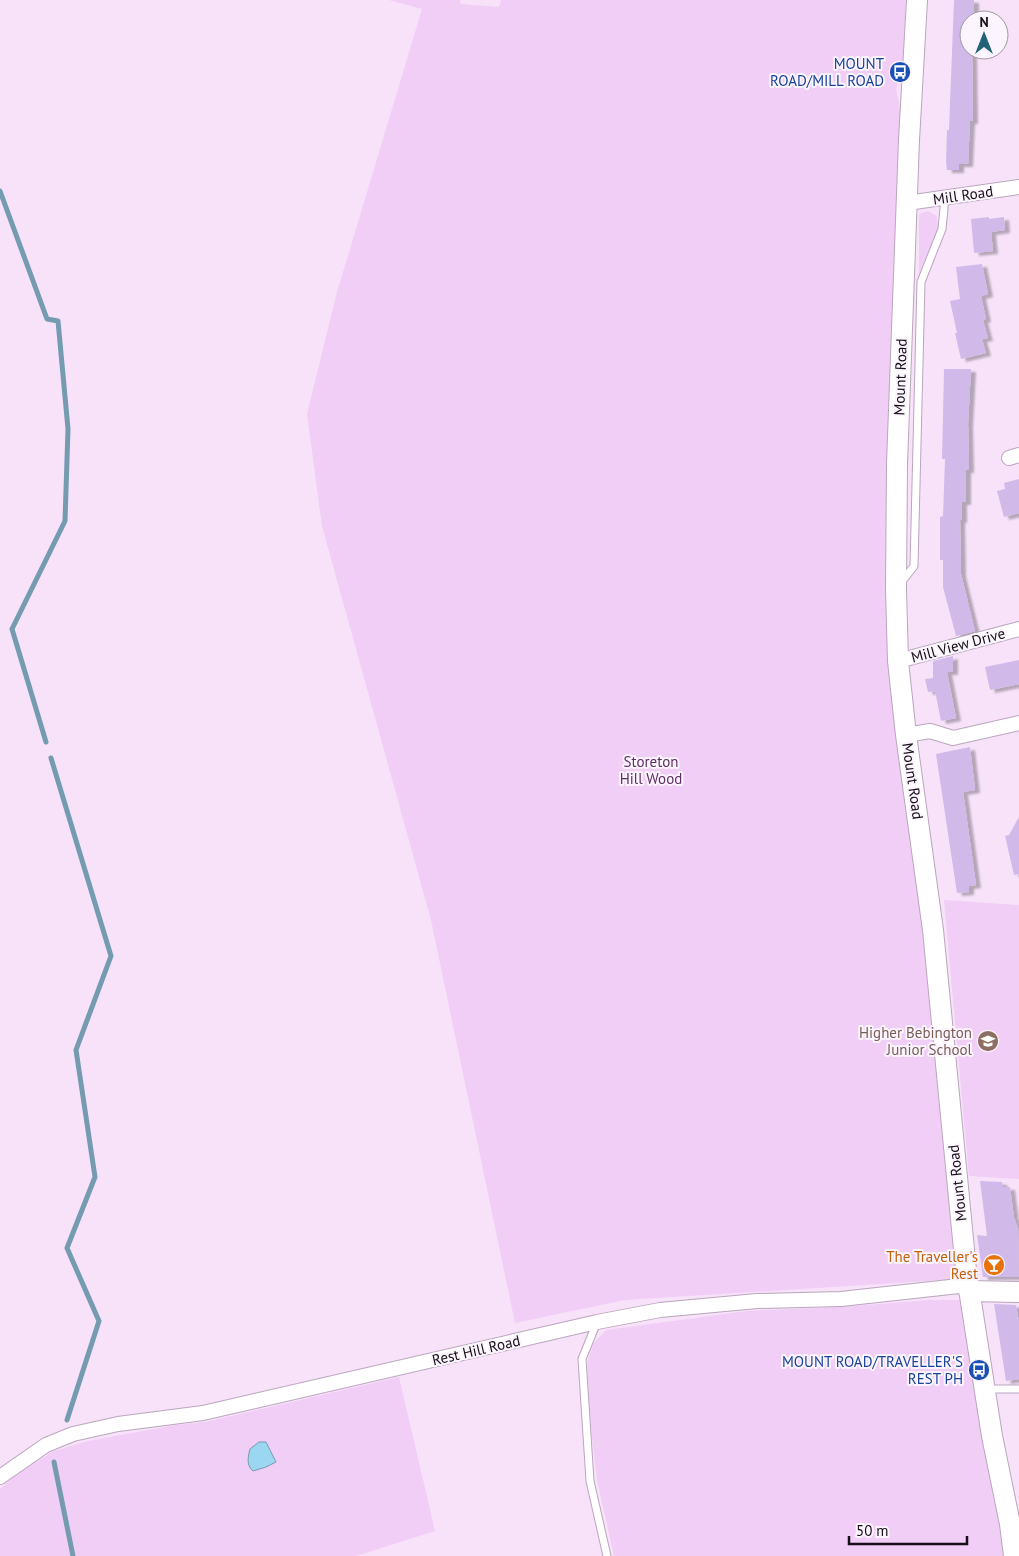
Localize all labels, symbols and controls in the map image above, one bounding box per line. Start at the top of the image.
north arrow [959,10,1009,60]
text: N [979,13,989,31]
place label: MOUNT ROAD/MILL ROAD [770,54,885,90]
bus stop icon: MOUNT ROAD/MILL ROAD [888,60,912,84]
street label: Mill Road [932,181,994,209]
street label: Mount Road [889,338,911,416]
street label: Mill View Drive [909,623,1007,667]
street label: Mount Road [898,742,928,820]
park label: Storeton Hill Wood [620,752,682,788]
place label: Higher Bebington Junior School [859,1023,973,1059]
school or university icon: Higher Bebington Junior School [976,1029,1000,1053]
street label: Mount Road [944,1144,970,1222]
place label: The Traveller's Rest [886,1247,978,1283]
bar icon: The Traveller's Rest [982,1253,1006,1277]
street label: Rest Hill Road [430,1331,522,1369]
place label: MOUNT ROAD/TRAVELLER'S REST PH [782,1352,963,1388]
bus stop icon: MOUNT ROAD/TRAVELLER'S REST PH [967,1358,991,1382]
scale bar [849,1514,966,1546]
text: 50 m [856,1521,889,1540]

